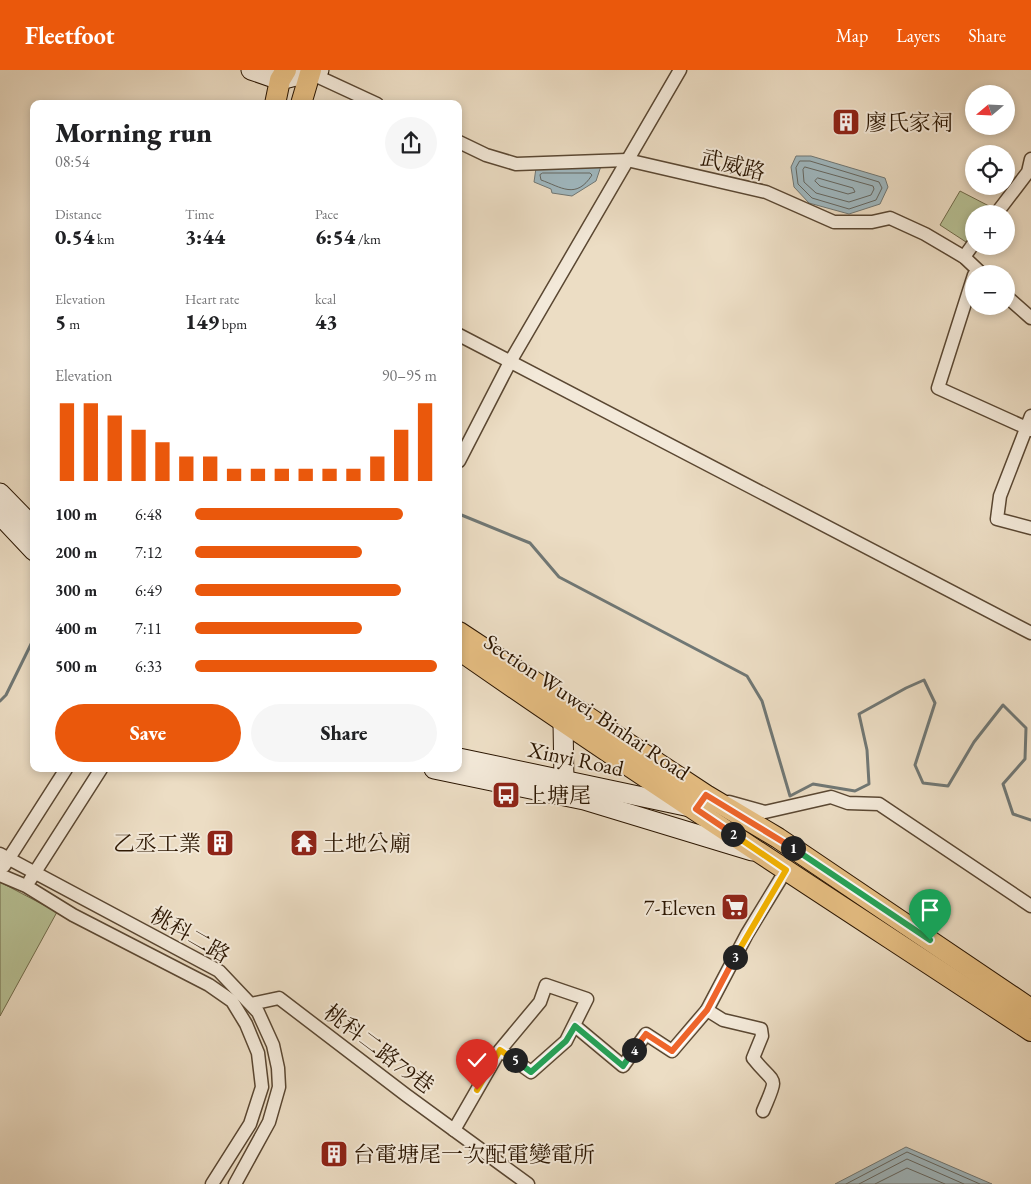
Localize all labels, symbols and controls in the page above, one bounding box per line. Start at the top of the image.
text: Fleetfoot [25,20,115,51]
text: Map [836,24,868,47]
text: Layers [896,24,940,47]
text: Share [968,24,1006,47]
north arrow [965,85,1015,135]
map controls [965,85,1015,315]
building icon: 廖氏家祠 [831,107,861,137]
place label: 廖氏家祠 [865,108,953,137]
text: Morning run [55,114,212,150]
button: share [385,117,437,169]
street label: 武威路 [697,143,769,187]
button: locate [965,145,1015,195]
text: 08:54 [55,151,90,172]
text: Distance [55,205,102,223]
text: Time [185,205,214,223]
text: Pace [315,205,339,223]
button: + [965,205,1015,255]
text: 0.54 [55,223,94,250]
text: 3:44 [185,223,225,250]
text: 6:54 [315,223,355,250]
text: km [94,230,115,248]
text: /km [355,230,381,248]
button: − [965,265,1015,315]
text: Elevation [55,290,105,308]
text: Heart rate [185,290,239,308]
text: kcal [315,290,336,308]
text: 5 [55,308,66,335]
text: 149 [185,308,219,335]
text: 43 [315,308,338,335]
text: m [66,315,80,333]
text: bpm [219,315,247,333]
text: Elevation [55,365,113,386]
text: 90–95 m [382,365,437,386]
text: 100 m [55,504,97,525]
text: 6:48 [135,504,162,525]
text: 200 m [55,542,97,563]
text: 7:12 [135,542,162,563]
text: 300 m [55,580,97,601]
text: 6:49 [135,580,162,601]
text: 400 m [55,618,97,639]
text: 7:11 [135,618,162,639]
street label: Section Wuwei, Binhai Road [478,627,696,787]
text: 500 m [55,656,97,677]
text: 6:33 [135,656,162,677]
button: Save [55,704,241,762]
button: Share [251,704,437,762]
street label: Xinyi Road [524,735,627,783]
bus stop icon: 上塘尾 [491,780,521,810]
place label: 上塘尾 [525,781,591,810]
pin: 2 [720,822,746,846]
text: 2 [730,825,737,843]
building icon: 乙丞工業 [205,828,235,858]
temple icon: 土地公廟 [289,828,319,858]
place label: 乙丞工業 [113,829,201,858]
place label: 土地公廟 [323,829,411,858]
pin: 1 [780,836,806,860]
text: 1 [790,839,797,857]
pin [909,889,951,940]
supermarket icon: 7-Eleven [720,892,750,922]
place label: 7-Eleven [644,893,716,922]
icon: arrive [916,896,944,924]
street label: 桃科二路 [145,900,235,970]
pin: 3 [722,944,748,970]
text: 3 [732,948,739,966]
street label: 桃科二路79巷 [318,998,440,1100]
pin: 4 [622,1038,646,1062]
pin [456,1039,498,1090]
text: 4 [631,1041,638,1059]
icon: check [463,1046,491,1074]
pin: 5 [502,1048,528,1072]
text: 5 [512,1051,519,1069]
building icon: 台電塘尾一次配電變電所 [319,1139,349,1169]
place label: 台電塘尾一次配電變電所 [353,1140,595,1169]

